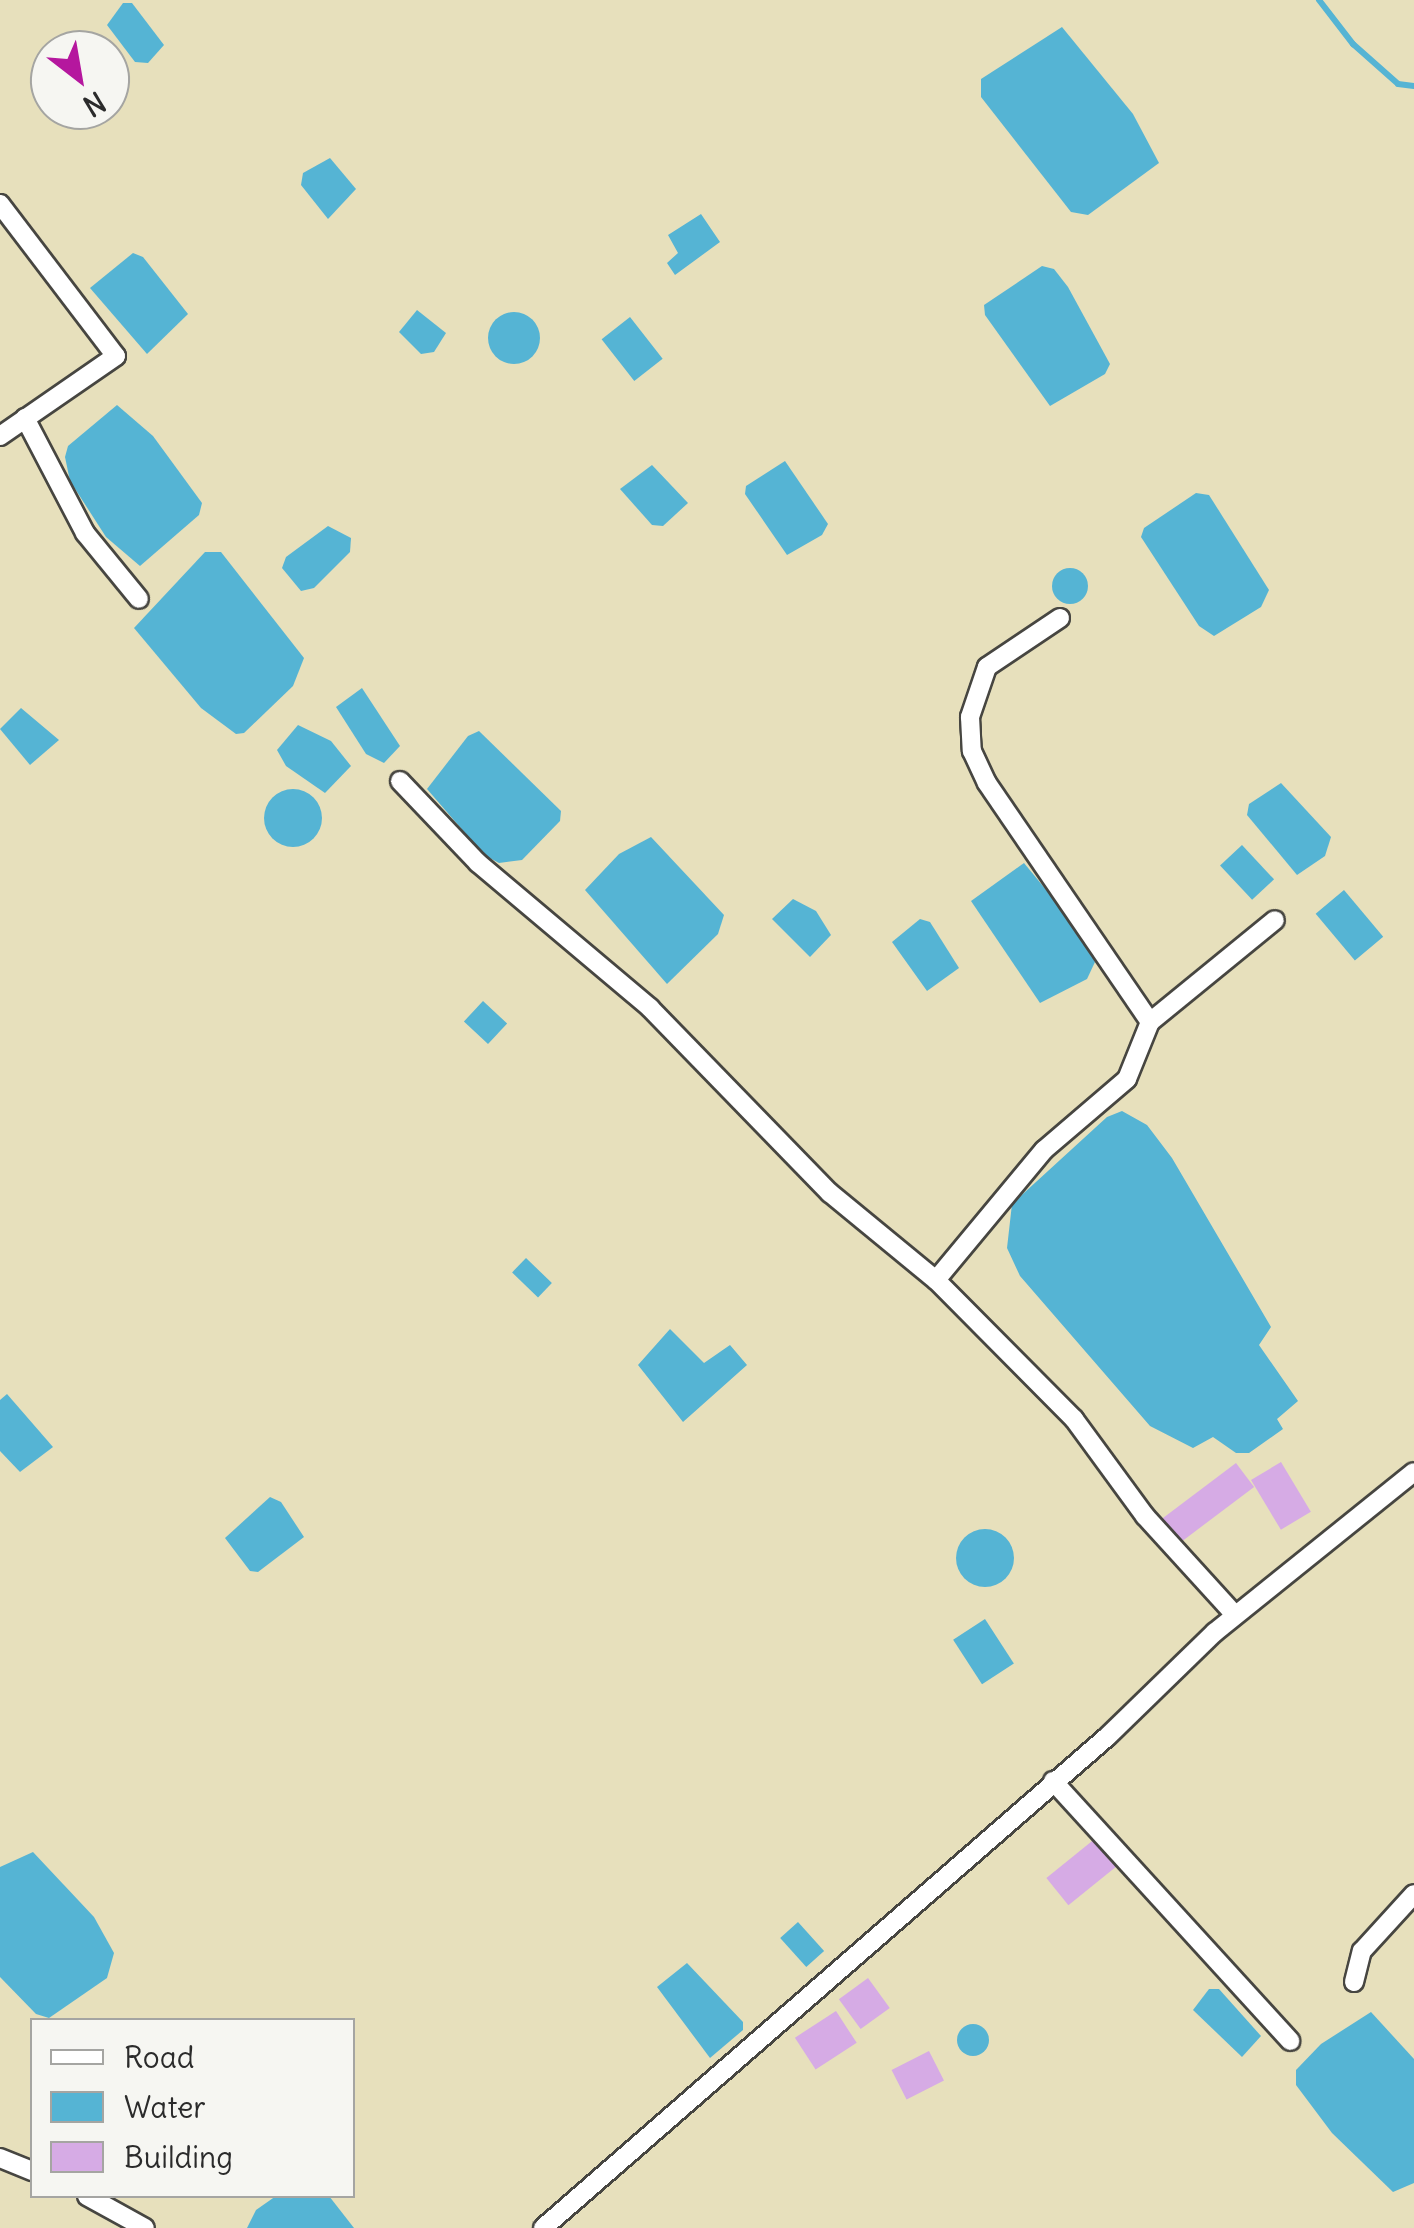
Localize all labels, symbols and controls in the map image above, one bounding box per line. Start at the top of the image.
north arrow [30,30,130,130]
text: N [77,84,112,124]
legend [30,2018,355,2198]
text: Road [124,2038,194,2076]
text: Water [124,2088,206,2126]
text: Building [124,2138,233,2176]

